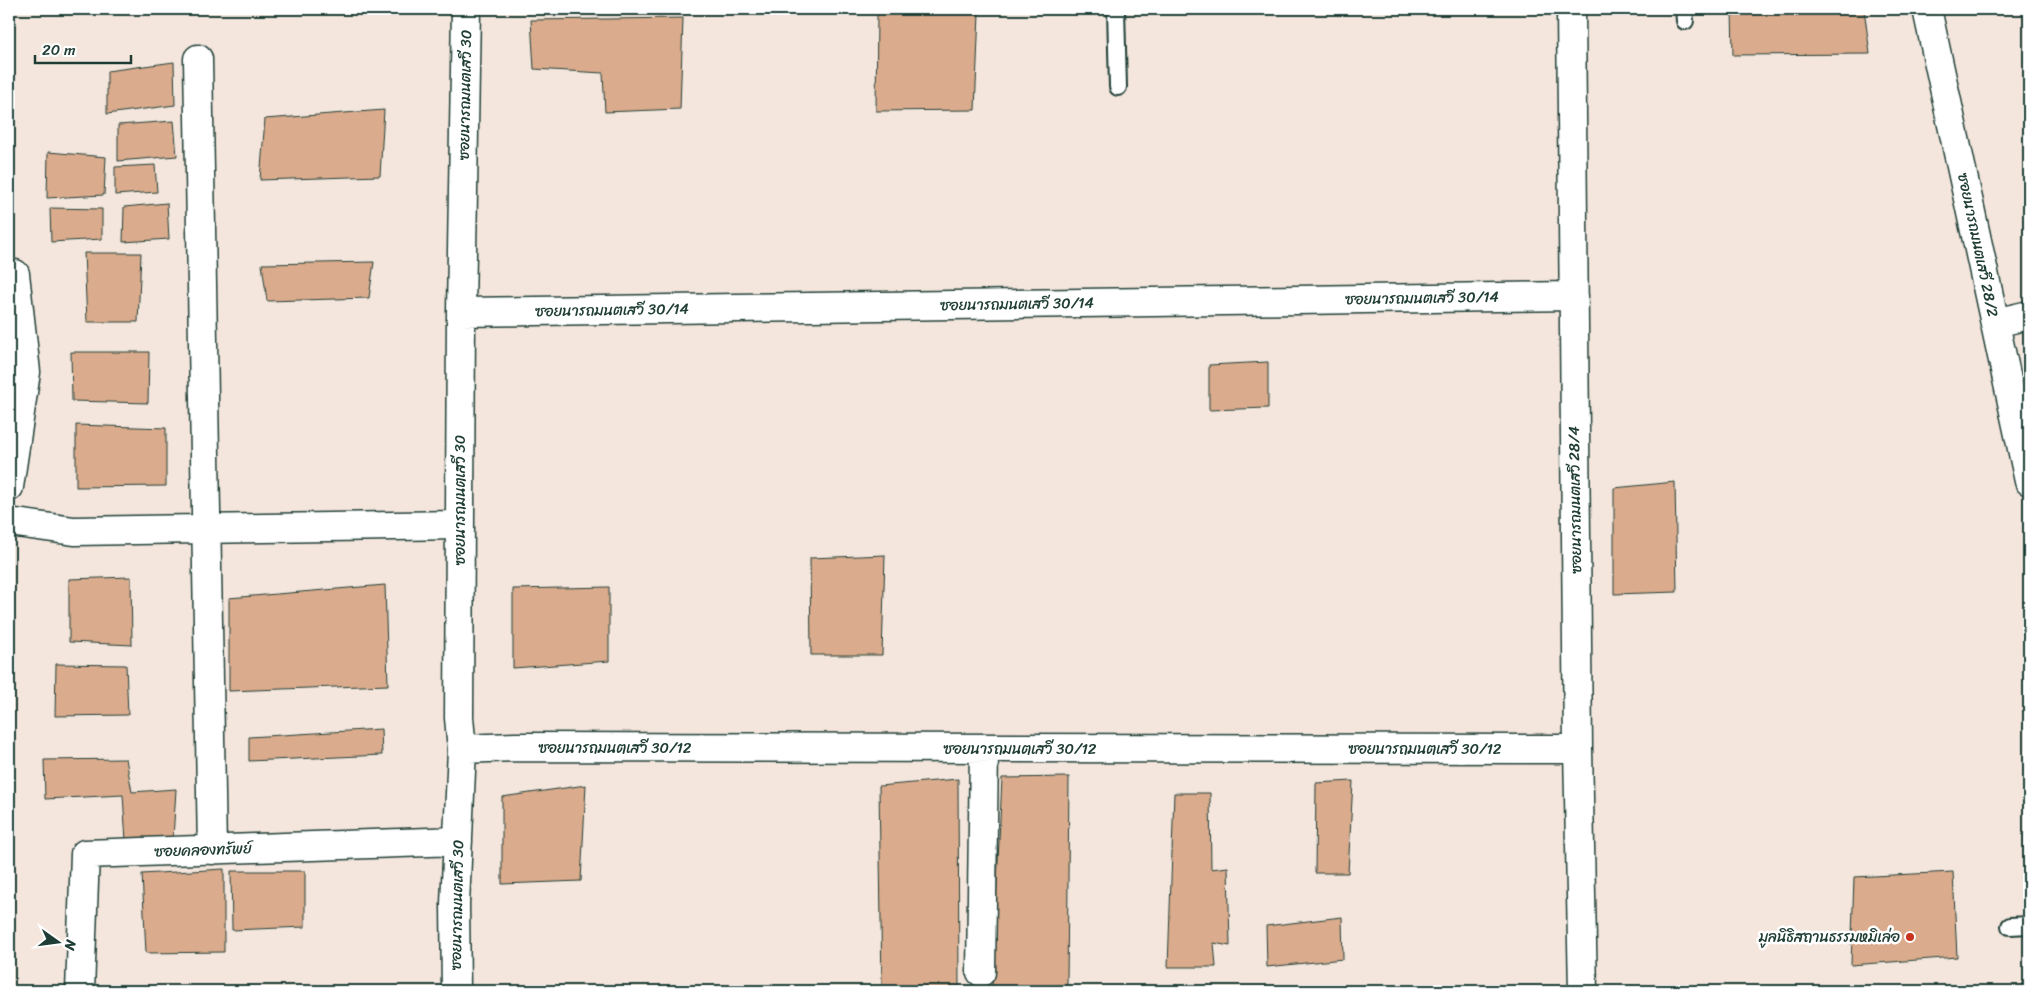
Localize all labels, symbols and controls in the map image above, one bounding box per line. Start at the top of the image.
street label: ซอยนารถมนตเสวี 30 [451,30,479,160]
scale bar [35,32,131,64]
text: 20 m [42,37,76,63]
street label: ซอยนารถมนตเสวี 28/2 [1950,171,2006,320]
street label: ซอยนารถมนตเสวี 30/14 [1345,284,1499,312]
street label: ซอยนารถมนตเสวี 30/14 [940,290,1094,318]
street label: ซอยนารถมนตเสวี 30/14 [535,296,689,324]
street label: ซอยนารถมนตเสวี 28/4 [1561,426,1589,574]
street label: ซอยนารถมนตเสวี 30 [447,435,473,565]
street label: ซอยนารถมนตเสวี 30/12 [538,735,692,761]
street label: ซอยนารถมนตเสวี 30/12 [943,736,1097,762]
street label: ซอยนารถมนตเสวี 30/12 [1348,736,1502,762]
street label: ซอยคลองทรัพย์ [154,835,255,865]
street label: ซอยนารถมนตเสวี 30 [443,840,471,970]
north arrow [32,918,82,968]
place label: มูลนิธิสถานธรรมหมิเล่อ [1758,924,1900,950]
marker: มูลนิธิสถานธรรมหมิเล่อ [1904,931,1916,943]
text: N [57,936,84,953]

